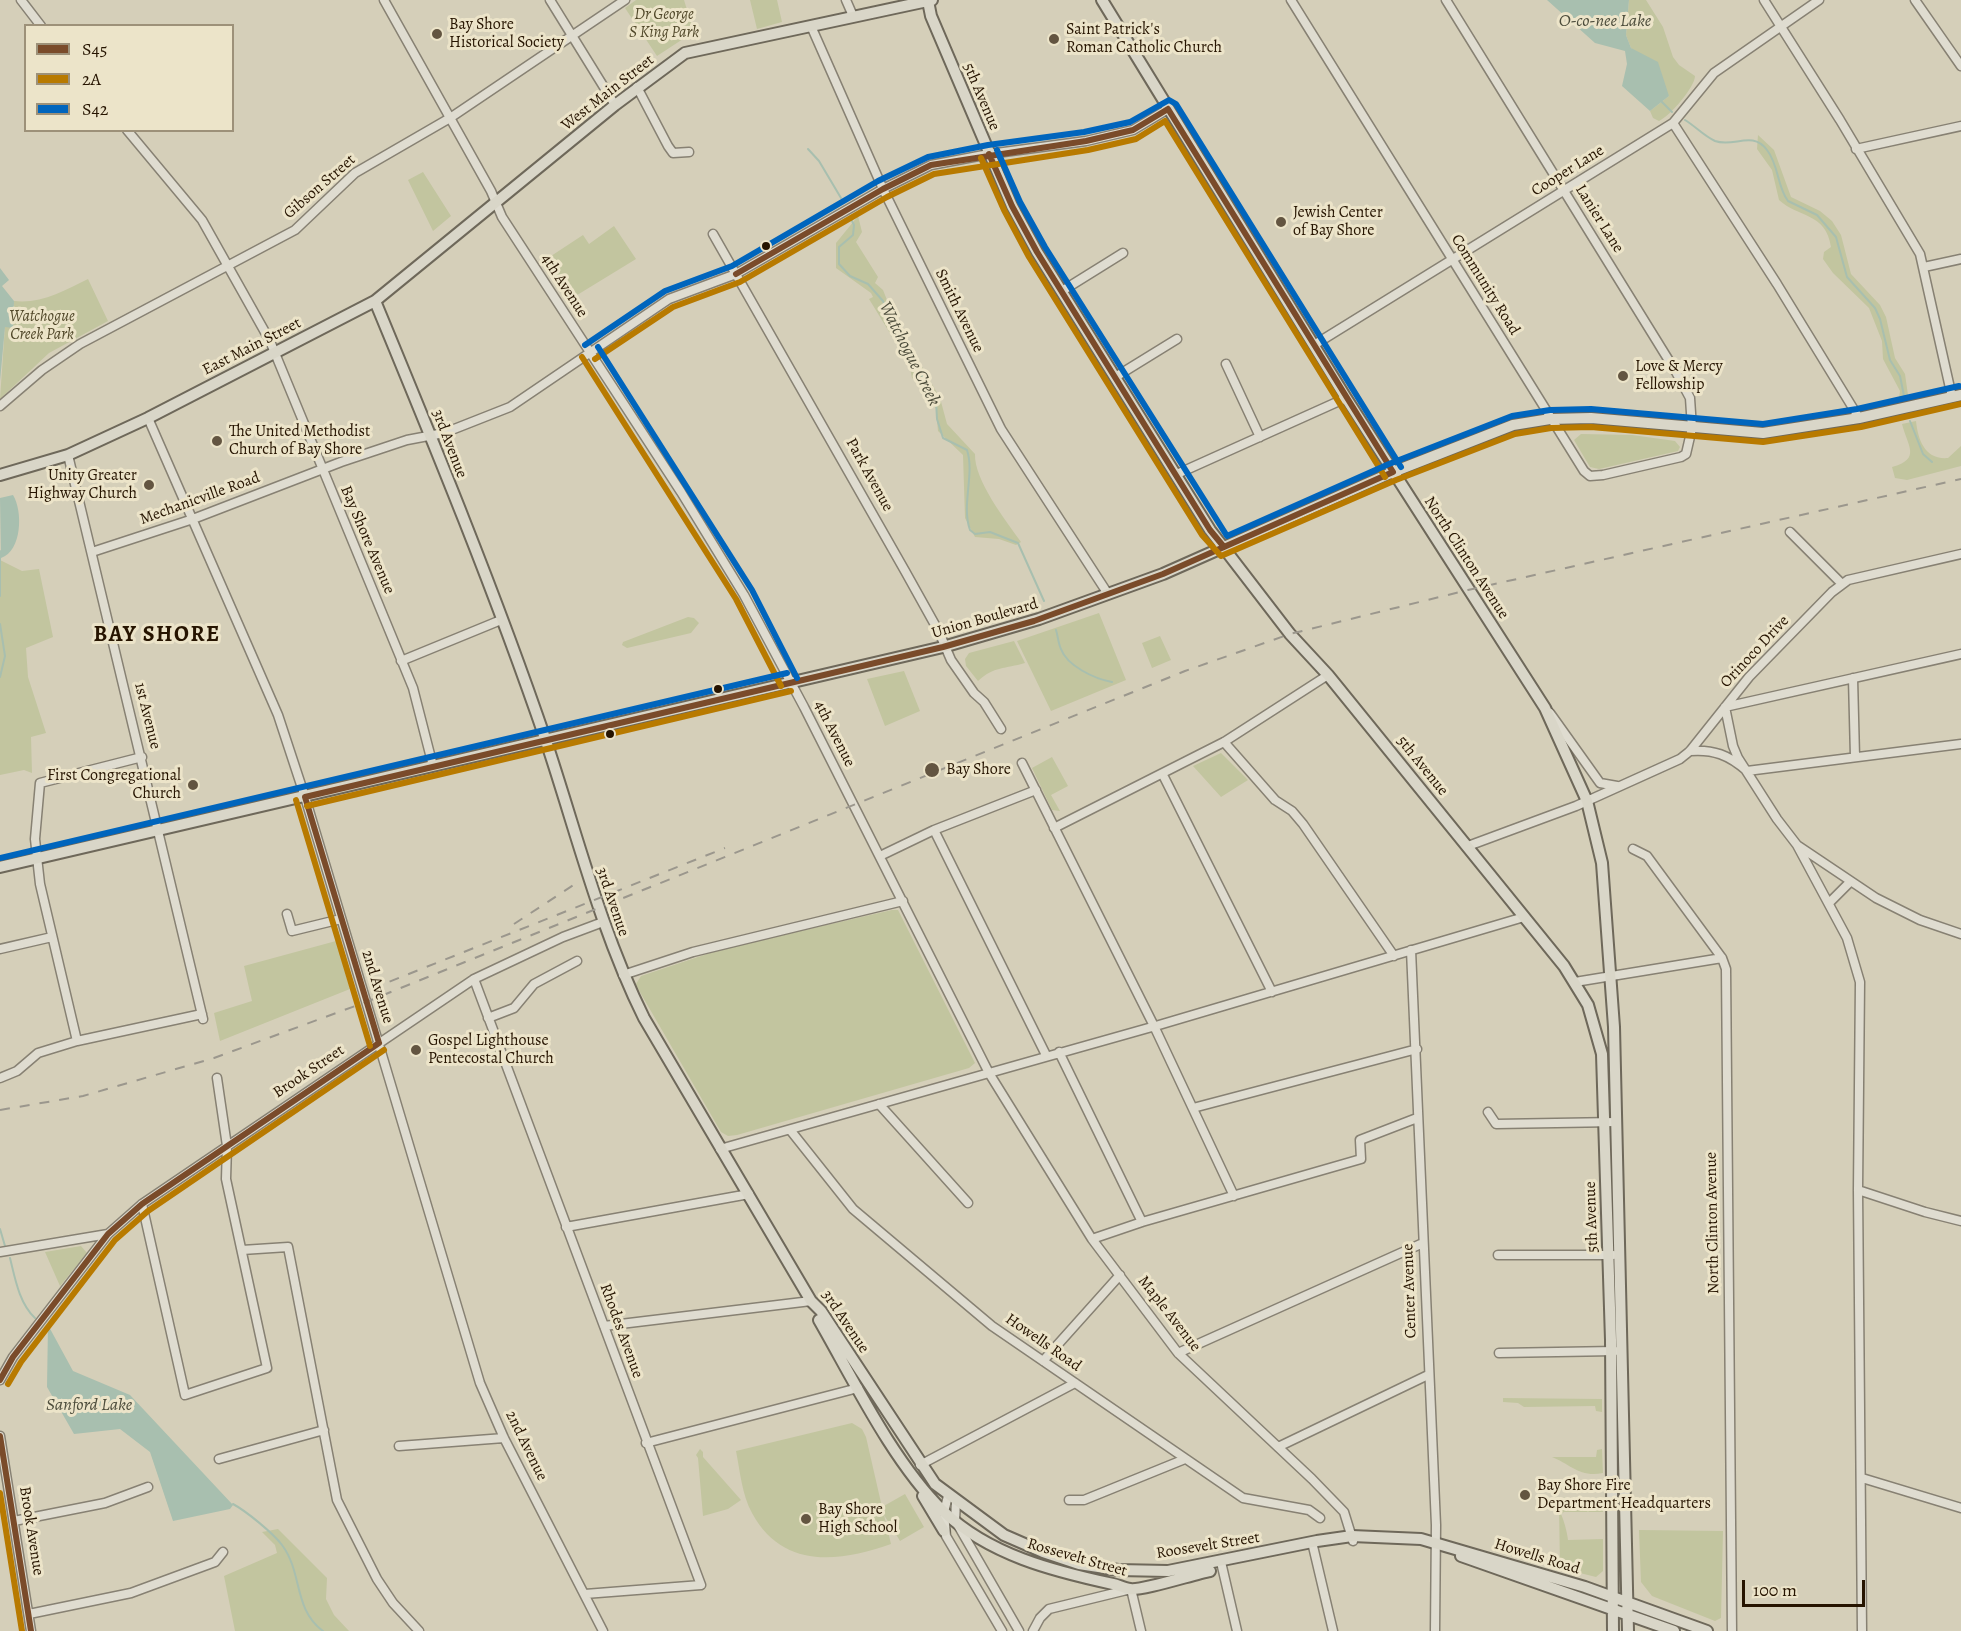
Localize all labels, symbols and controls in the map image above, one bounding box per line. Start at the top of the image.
park label: Dr George S King Park [629,5,699,43]
water label: O-co-nee Lake [1559,11,1651,33]
place label: Bay Shore Historical Society [449,15,564,53]
place label: Saint Patrick's Roman Catholic Church [1066,20,1222,58]
legend [24,24,234,132]
marker: Bay Shore Historical Society [430,27,444,41]
marker: Saint Patrick's Roman Catholic Church [1047,32,1061,46]
text: S45 [82,37,107,61]
street label: West Main Street [558,51,658,135]
street label: 5th Avenue [958,60,1004,134]
text: 2A [82,67,101,91]
text: S42 [82,97,108,121]
street label: Cooper Lane [1528,141,1608,201]
street label: Gibson Street [280,151,360,223]
street label: Lanier Lane [1571,181,1627,257]
place label: Jewish Center of Bay Shore [1293,203,1383,241]
marker: Jewish Center of Bay Shore [1274,215,1288,229]
street label: Community Road [1446,231,1524,339]
unlabelled marker [760,240,772,252]
street label: 4th Avenue [536,251,592,321]
street label: Smith Avenue [930,266,988,356]
water label: Watchogue Creek [873,298,945,410]
park label: Watchogue Creek Park [9,307,75,345]
street label: East Main Street [199,314,305,380]
place label: Love & Mercy Fellowship [1635,357,1723,395]
marker: Love & Mercy Fellowship [1616,369,1630,383]
street label: 3rd Avenue [427,407,471,481]
place label: The United Methodist Church of Bay Shore [229,422,370,460]
marker: The United Methodist Church of Bay Shore [210,434,224,448]
street label: Park Avenue [841,435,897,515]
place label: Unity Greater Highway Church [27,466,137,504]
street label: Mechanicville Road [137,468,263,530]
marker: Unity Greater Highway Church [142,478,156,492]
street label: Bay Shore Avenue [336,483,398,597]
street label: North Clinton Avenue [1419,493,1513,623]
street label: Union Boulevard [930,595,1040,643]
street label: Orinoco Drive [1717,612,1793,692]
district label: BAY SHORE [93,623,221,649]
street label: 1st Avenue [129,681,165,751]
unlabelled marker [712,683,724,695]
street label: 4th Avenue [809,698,859,770]
unlabelled marker [604,728,616,740]
street label: 5th Avenue [1392,732,1452,800]
place label: Bay Shore [946,760,1011,780]
marker: Bay Shore [923,761,941,779]
place label: First Congregational Church [47,766,181,804]
marker: First Congregational Church [186,778,200,792]
street label: 3rd Avenue [591,865,633,939]
street label: 2nd Avenue [357,948,397,1026]
place label: Gospel Lighthouse Pentecostal Church [428,1031,554,1069]
street label: Brook Street [270,1041,348,1103]
marker: Gospel Lighthouse Pentecostal Church [409,1043,423,1057]
street label: North Clinton Avenue [1702,1152,1724,1294]
street label: 5th Avenue [1581,1181,1603,1253]
street label: Center Avenue [1399,1243,1421,1339]
street label: Maple Avenue [1133,1272,1205,1356]
street label: Rhodes Avenue [595,1281,647,1381]
street label: 3rd Avenue [817,1287,873,1357]
street label: Howells Road [1001,1310,1085,1376]
water label: Sanford Lake [46,1395,132,1417]
street label: 2nd Avenue [501,1408,551,1484]
place label: Bay Shore Fire Department Headquarters [1537,1476,1711,1514]
street label: Brook Avenue [14,1485,48,1577]
marker: Bay Shore Fire Department Headquarters [1518,1488,1532,1502]
place label: Bay Shore High School [818,1500,897,1538]
marker: Bay Shore High School [799,1512,813,1526]
street label: Roosevelt Street [1155,1528,1261,1564]
street label: Rossevelt Street [1025,1535,1129,1581]
street label: Howells Road [1492,1535,1582,1579]
scale bar [1745,1568,1868,1606]
text: 100 m [1753,1578,1797,1602]

